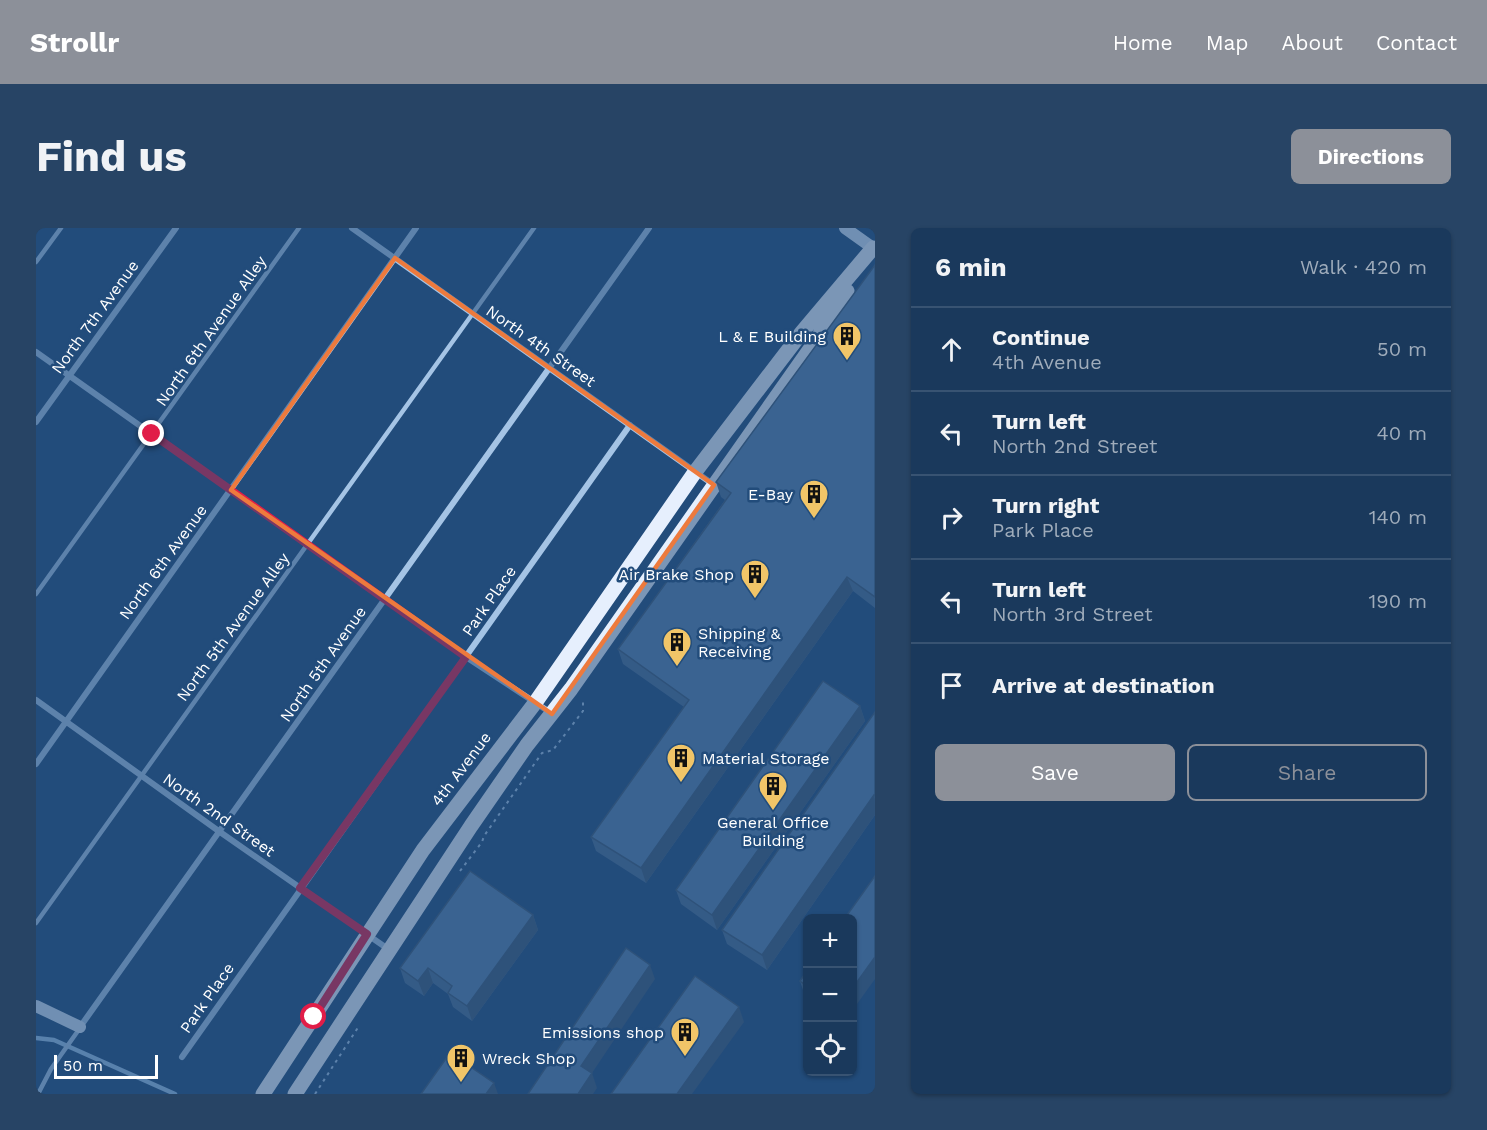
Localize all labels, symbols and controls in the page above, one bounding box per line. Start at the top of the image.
text: Strollr [30,26,119,59]
text: Home [1113,30,1173,55]
text: Map [1206,30,1249,55]
text: About [1282,30,1343,55]
text: Contact [1376,30,1457,55]
button: Directions [1291,129,1451,184]
text: Find us [36,132,187,181]
street label: North 6th Avenue Alley [152,251,271,410]
text: 6 min [935,252,1007,282]
text: Walk · 420 m [1300,255,1427,279]
street label: North 7th Avenue [47,257,143,377]
street label: North 4th Street [483,301,600,391]
building icon: L & E Building [831,320,863,362]
text: Continue [992,325,1090,350]
place label: L & E Building [718,327,826,346]
icon: ahead [935,333,968,366]
text: 50 m [1377,337,1427,361]
text: 4th Avenue [992,350,1102,374]
text: Turn left [992,409,1086,434]
icon: left [935,417,968,450]
route end [138,420,164,446]
text: 40 m [1376,421,1427,445]
text: North 2nd Street [992,434,1157,458]
building icon: E-Bay [798,478,830,520]
place label: E-Bay [748,485,794,504]
text: Turn right [992,493,1099,518]
street label: North 6th Avenue [115,501,211,623]
icon: right [935,501,968,534]
text: 140 m [1369,505,1427,529]
text: Park Place [992,518,1094,542]
street label: North 5th Avenue Alley [173,548,294,705]
building icon: Air Brake Shop [739,558,771,600]
street label: Park Place [458,562,520,640]
place label: Air Brake Shop [618,565,734,584]
text: Turn left [992,577,1086,602]
icon: left [935,585,968,618]
text: 190 m [1369,589,1427,613]
text: North 3rd Street [992,602,1153,626]
street label: North 5th Avenue [276,603,370,725]
place label: Shipping & Receiving [698,624,782,661]
building icon: Shipping & Receiving [661,626,693,668]
icon: arrive [935,669,968,702]
text: Arrive at destination [992,673,1215,698]
street label: 4th Avenue [427,728,495,810]
building icon: Material Storage [665,742,697,784]
button: Save [935,744,1175,801]
button: Share [1187,744,1427,801]
place label: Material Storage [702,749,830,768]
street label: North 2nd Street [159,769,279,861]
building icon: General Office Building [757,770,789,812]
place label: General Office Building [717,813,829,850]
map controls [803,914,857,1076]
button: + [803,914,857,968]
street label: Park Place [176,959,238,1037]
button: − [803,968,857,1022]
route start [300,1003,326,1029]
building icon: Emissions shop [669,1016,701,1058]
button: locate [803,1022,857,1076]
place label: Emissions shop [542,1023,664,1042]
building icon: Wreck Shop [445,1042,477,1084]
place label: Wreck Shop [482,1049,575,1068]
scale bar [54,1052,158,1080]
text: 50 m [63,1056,103,1075]

